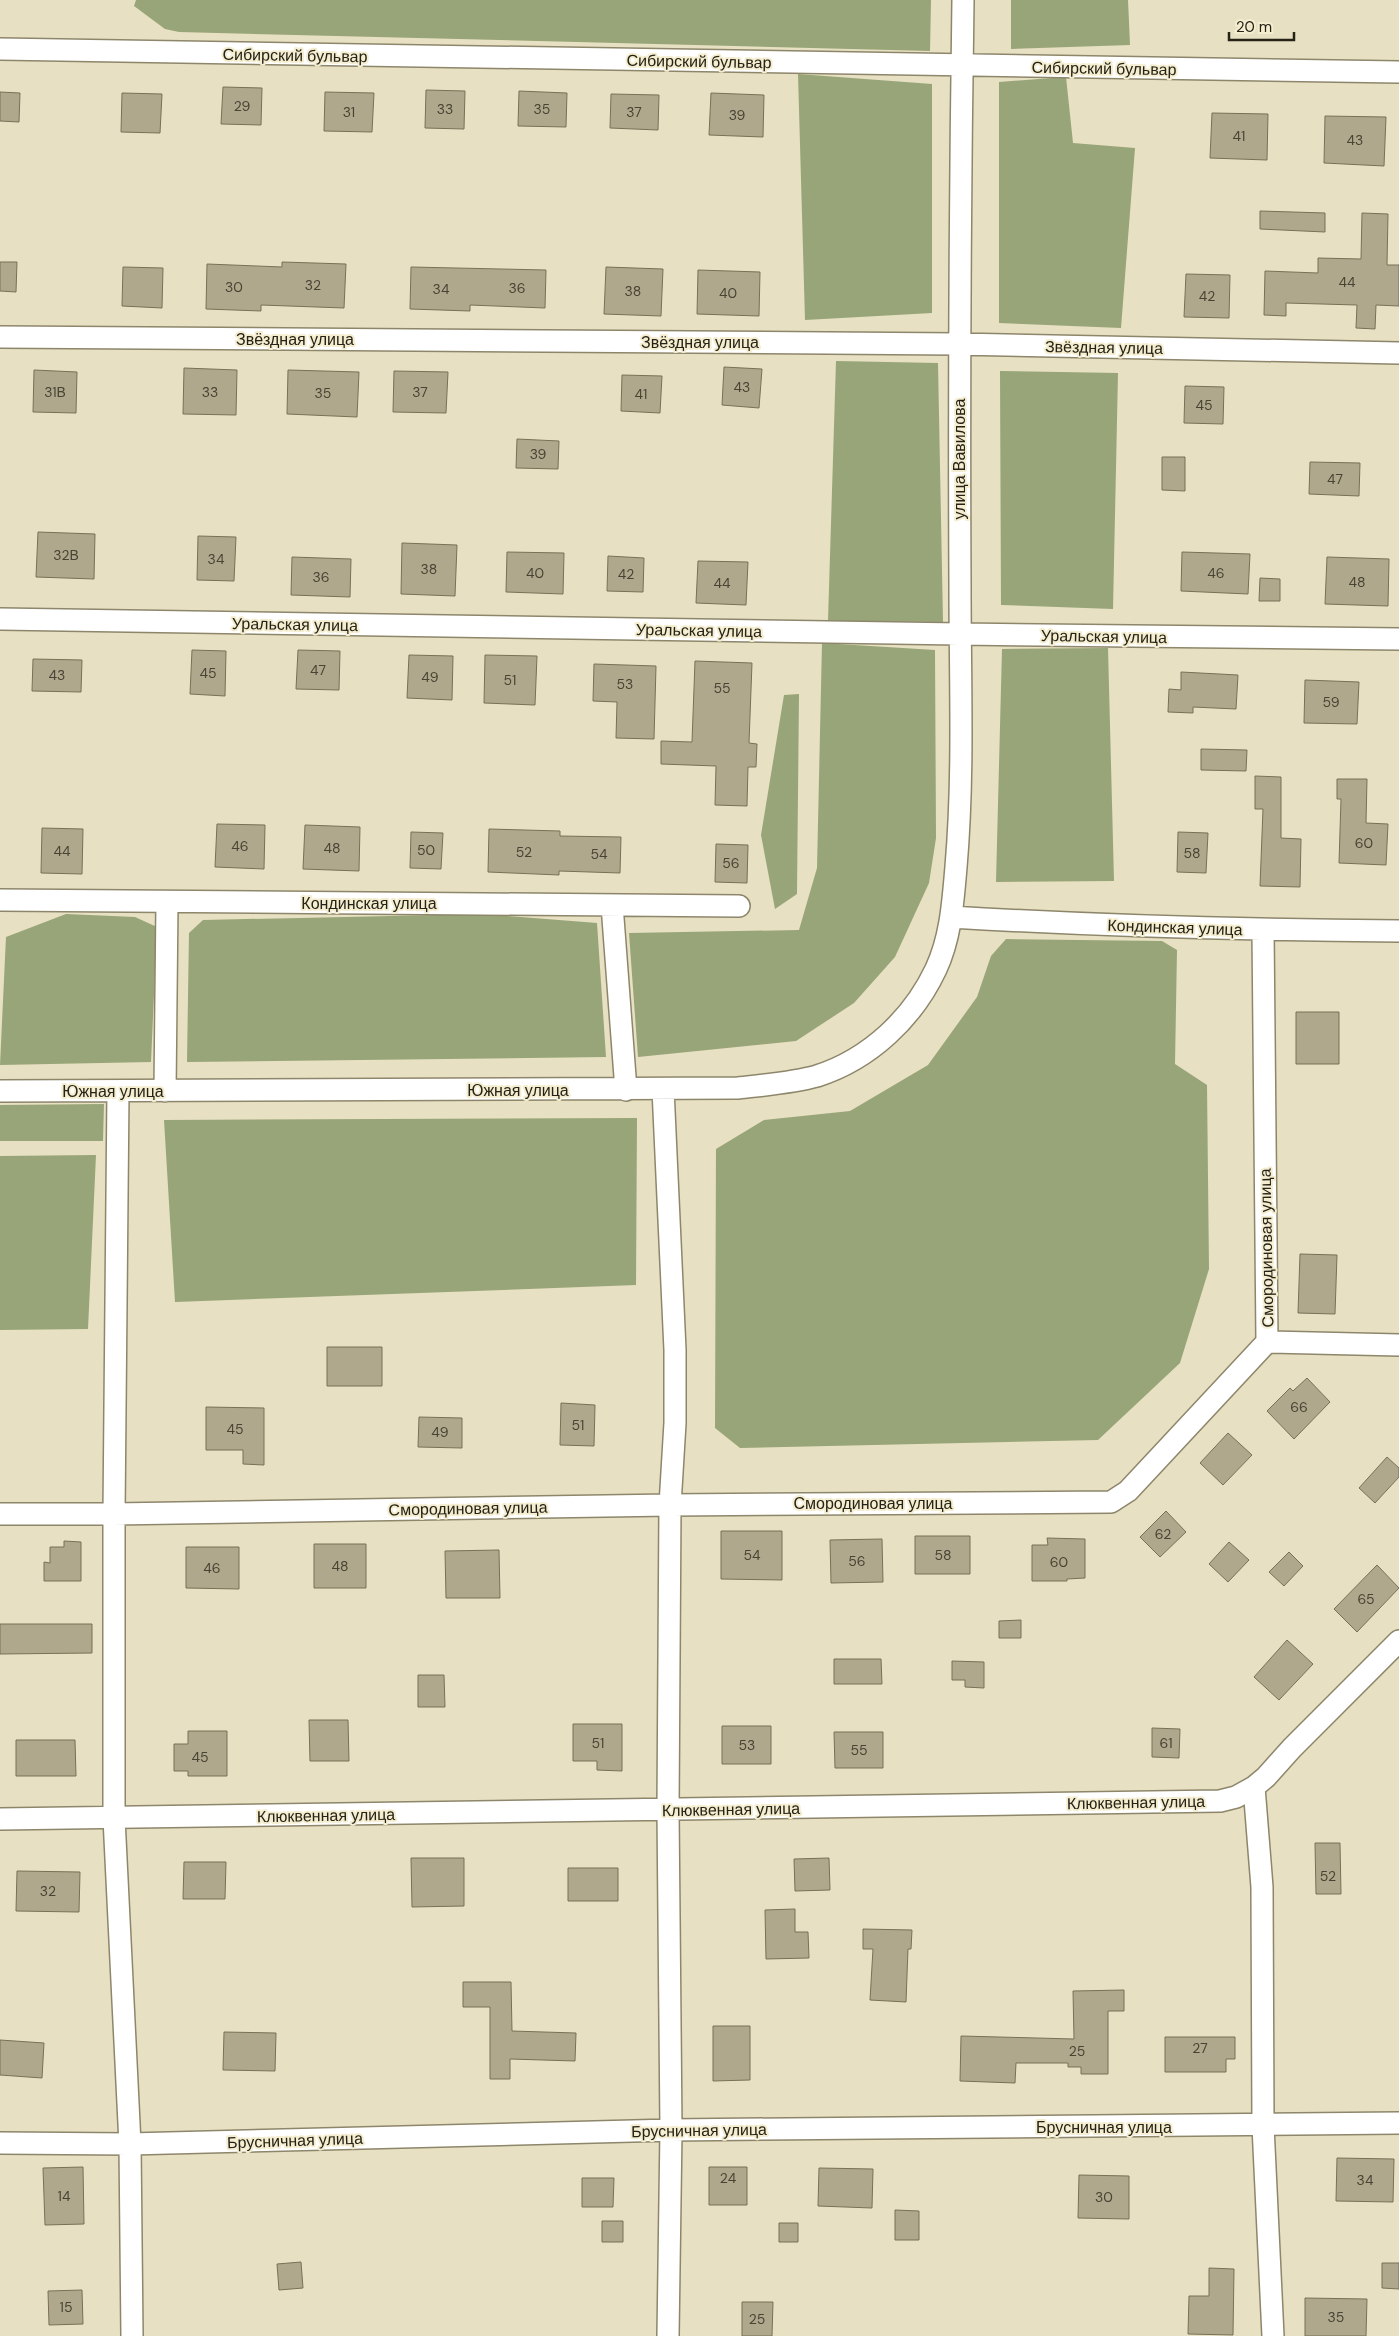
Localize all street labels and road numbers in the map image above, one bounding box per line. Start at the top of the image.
street label: Сибирский бульвар [222,44,368,67]
street label: Сибирский бульвар [626,50,772,73]
street label: Сибирский бульвар [1031,57,1177,80]
street label: Звёздная улица [236,329,354,350]
street label: Звёздная улица [641,332,759,353]
street label: Звёздная улица [1045,336,1163,359]
street label: улица Вавилова [949,398,970,519]
street label: Уральская улица [232,613,358,636]
street label: Уральская улица [636,619,762,642]
street label: Уральская улица [1041,625,1167,648]
street label: Кондинская улица [301,893,437,914]
street label: Кондинская улица [1107,915,1243,940]
street label: Южная улица [467,1080,569,1101]
street label: Южная улица [62,1081,164,1102]
street label: Смородиновая улица [1255,1168,1278,1328]
street label: Смородиновая улица [793,1493,953,1514]
street label: Смородиновая улица [388,1497,548,1520]
street label: Клюквенная улица [1067,1791,1205,1814]
street label: Клюквенная улица [662,1798,800,1821]
street label: Клюквенная улица [257,1804,395,1827]
street label: Брусничная улица [1036,2117,1172,2138]
street label: Брусничная улица [631,2119,767,2142]
street label: Брусничная улица [227,2128,363,2153]

